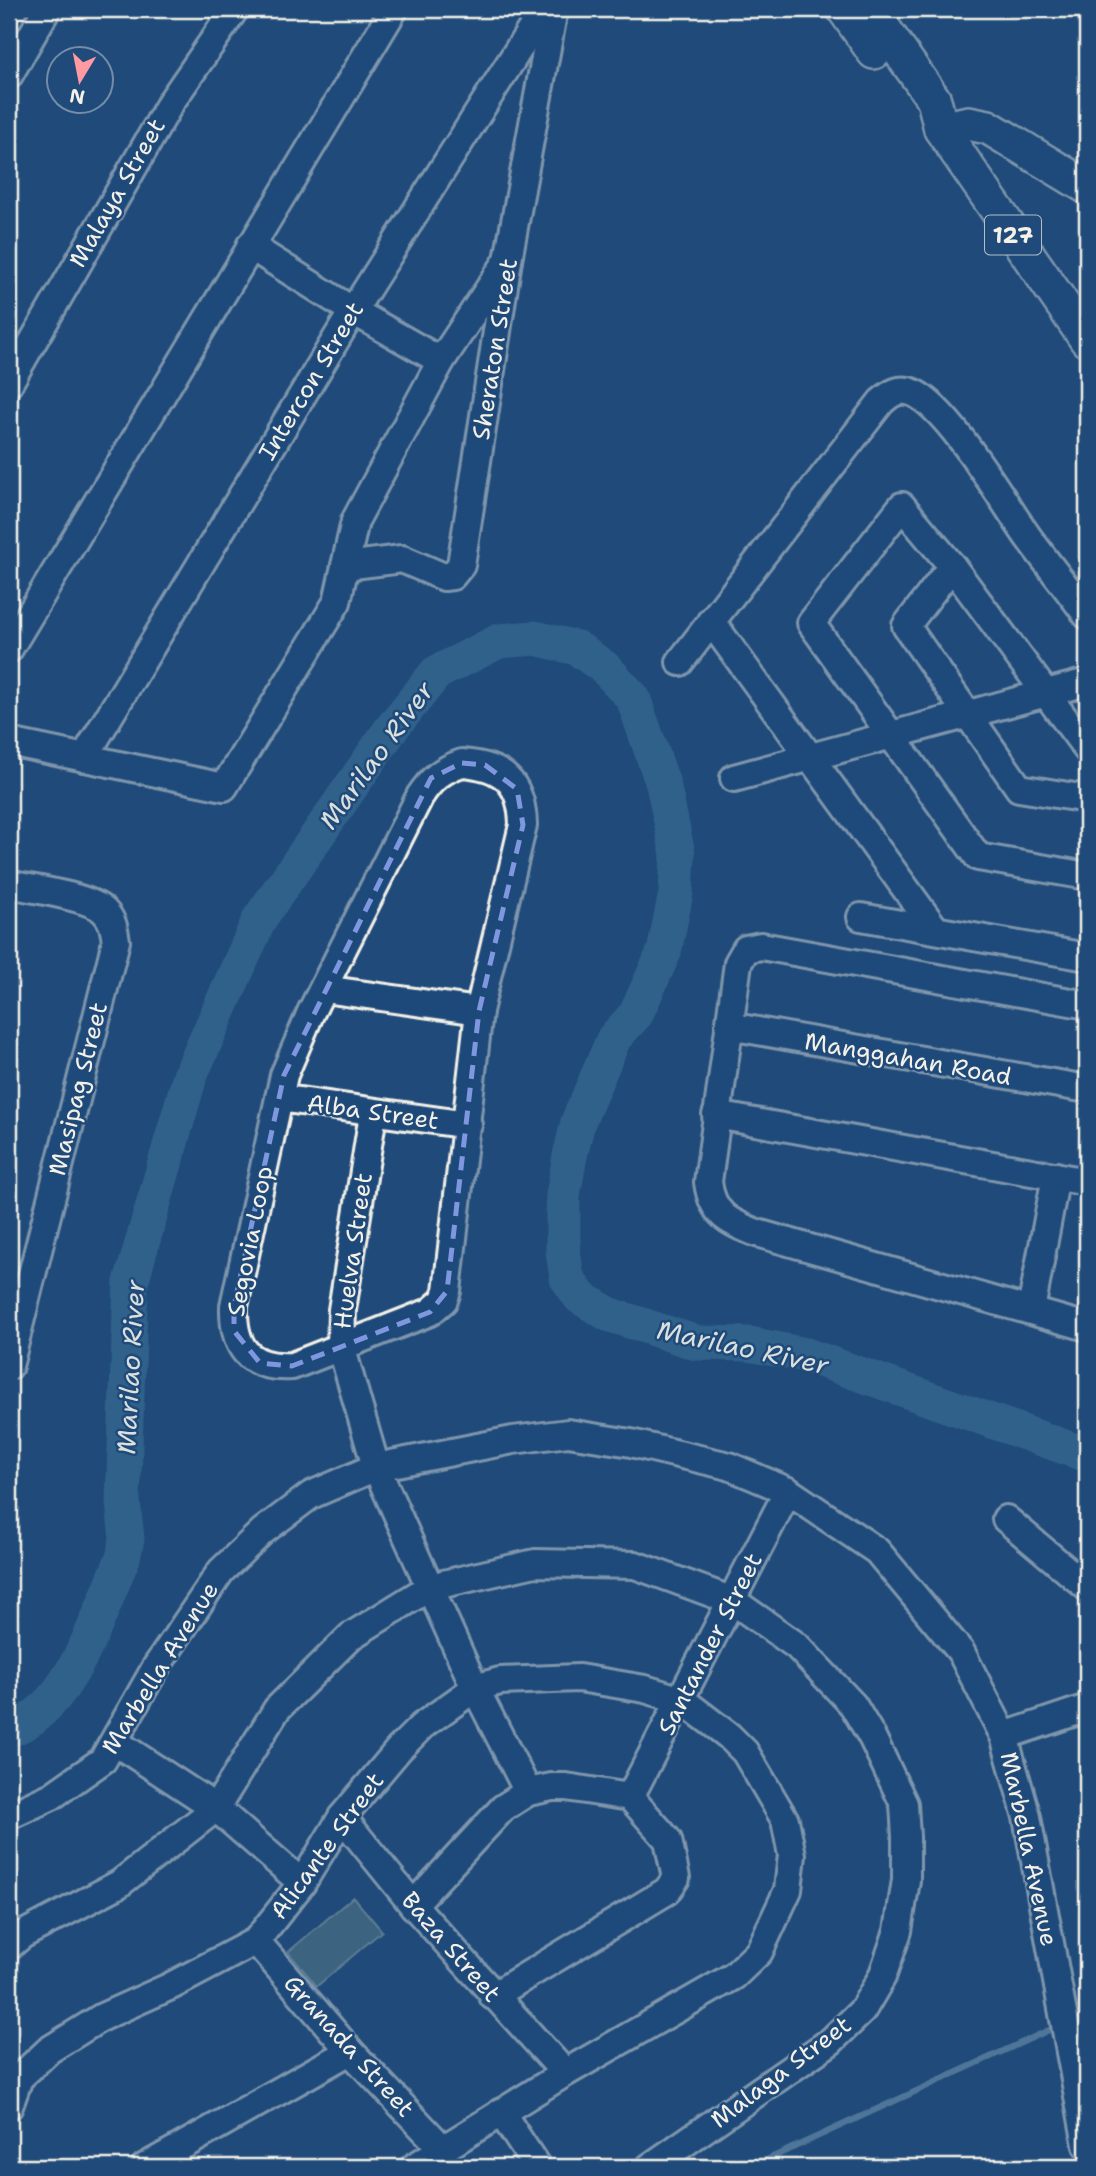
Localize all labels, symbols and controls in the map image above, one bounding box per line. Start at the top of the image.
north arrow [46,46,116,116]
text: N [68,83,87,110]
street label: Malaya Street [61,113,173,273]
road number: 127 [985,216,1041,254]
street label: Sheraton Street [465,256,525,442]
street label: Intercon Street [251,296,371,466]
water label: Marilao River [310,673,442,836]
street label: Masipag Street [41,999,115,1179]
street label: Manggahan Road [802,1025,1014,1093]
street label: Alba Street [305,1087,441,1137]
street label: Segovia Loop [220,1163,280,1319]
street label: Huelva Street [326,1171,380,1331]
water label: Marilao River [108,1278,152,1455]
water label: Marilao River [654,1312,833,1382]
street label: Santander Street [650,1548,770,1740]
street label: Marbella Avenue [94,1576,226,1760]
street label: Marbella Avenue [993,1749,1065,1949]
street label: Alicante Street [263,1766,391,1926]
street label: Baza Street [394,1885,508,2009]
street label: Granada Street [277,1968,421,2124]
street label: Malaga Street [704,2009,858,2135]

